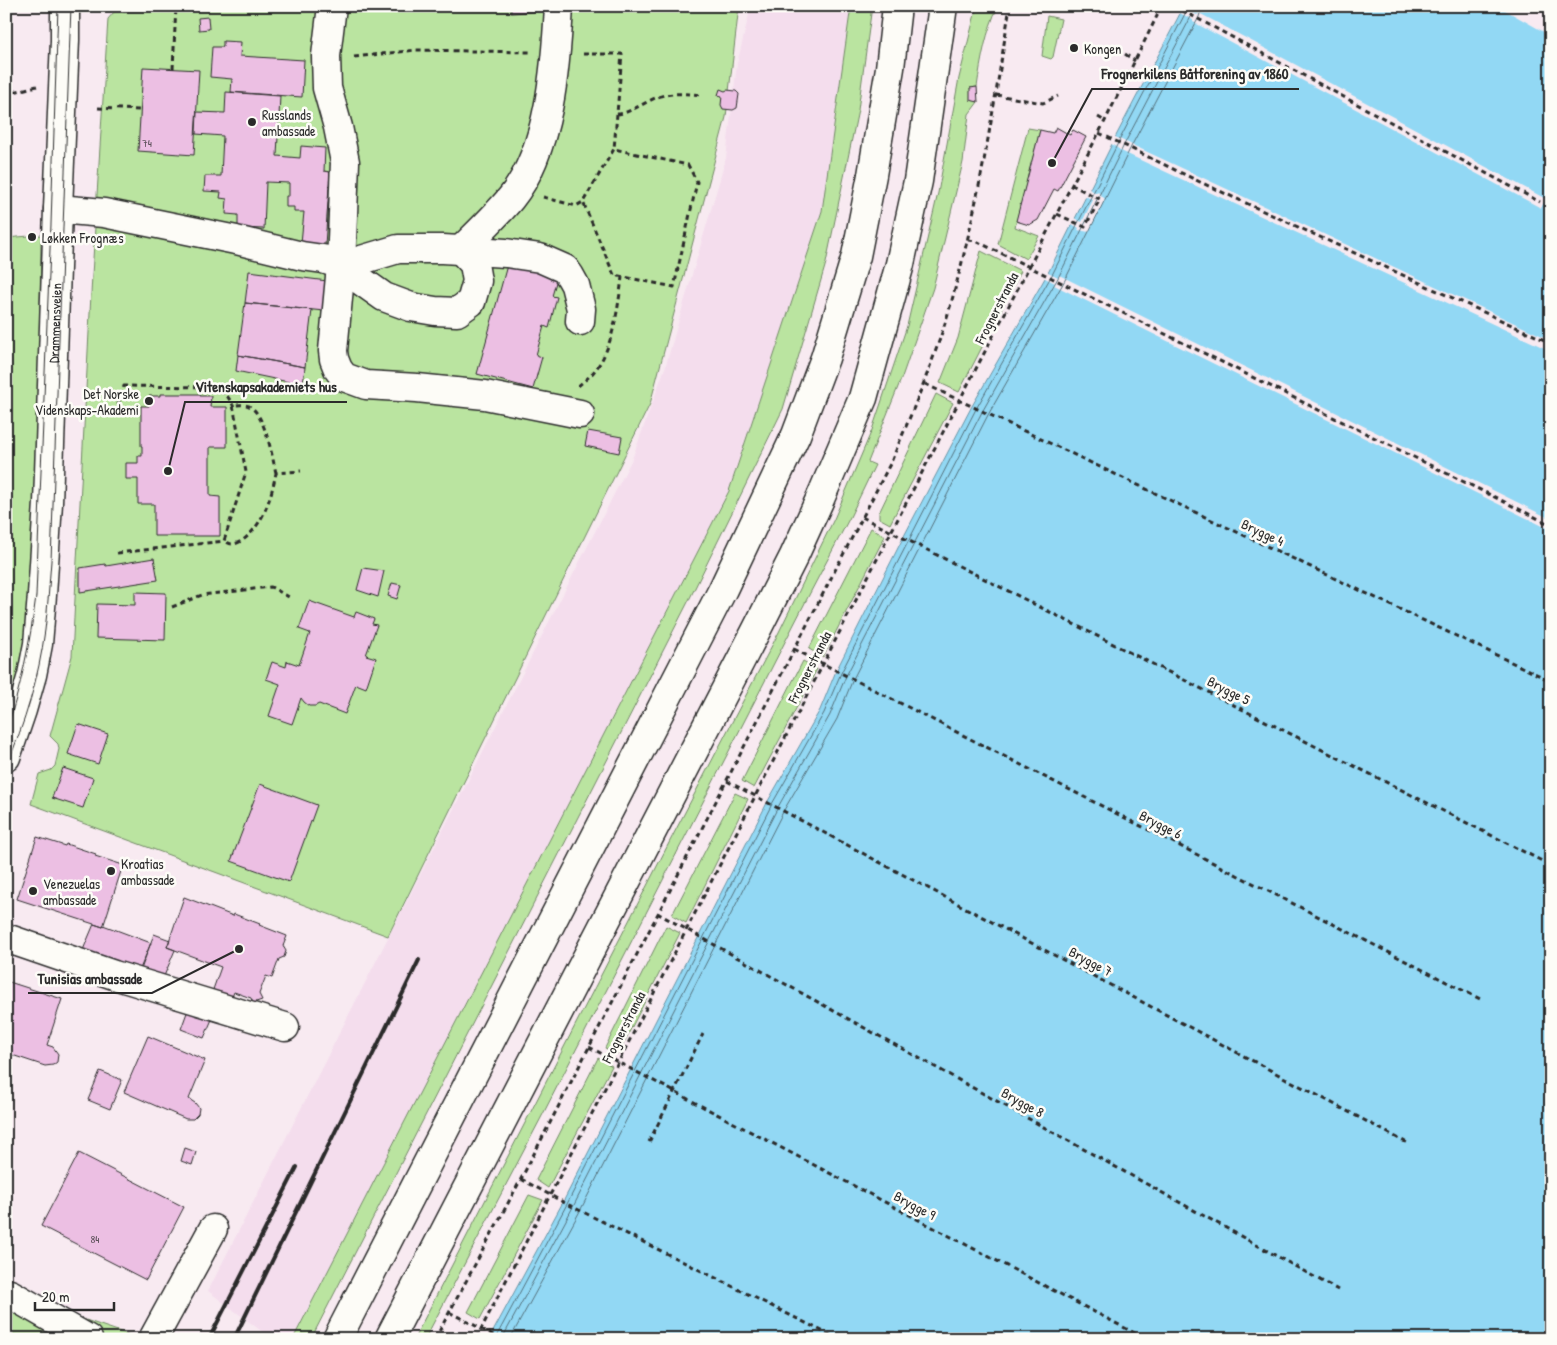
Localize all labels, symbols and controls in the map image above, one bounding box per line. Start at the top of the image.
place label: Kongen [1084,39,1121,59]
marker: Kongen [1068,42,1080,54]
callout: Frognerkilens Båtforening av 1860 [1092,59,1299,89]
text: Frognerkilens Båtforening av 1860 [1100,63,1289,85]
place label: Russlands ambassade [262,105,316,140]
marker: Russlands ambassade [246,116,258,128]
house number: 74 [142,136,152,150]
place label: Løkken Frognæs [42,228,124,248]
marker: Løkken Frognæs [26,231,38,243]
street label: Frognerstranda [969,268,1023,348]
street label: Drammensveien [43,283,65,363]
callout: Vitenskapsakademiets hus [185,372,347,402]
text: Vitenskapsakademiets hus [195,376,337,398]
place label: Det Norske Videnskaps-Akademi [35,384,139,420]
marker: Det Norske Videnskaps-Akademi [143,395,155,407]
street label: Brygge 4 [1238,514,1287,551]
street label: Frognerstranda [782,627,836,707]
street label: Brygge 5 [1204,671,1254,710]
street label: Brygge 6 [1136,805,1186,844]
place label: Kroatias ambassade [121,854,175,889]
marker: Kroatias ambassade [105,865,117,877]
place label: Venezuelas ambassade [43,874,100,909]
marker: Venezuelas ambassade [27,885,39,897]
street label: Brygge 7 [1066,942,1116,981]
callout: Tunisias ambassade [28,963,152,993]
text: Tunisias ambassade [37,968,142,989]
street label: Frognerstranda [596,987,650,1067]
street label: Brygge 8 [998,1083,1048,1122]
street label: Brygge 9 [890,1186,939,1225]
house number: 84 [91,1232,99,1246]
scale bar [35,1280,114,1312]
text: 20 m [42,1286,69,1307]

